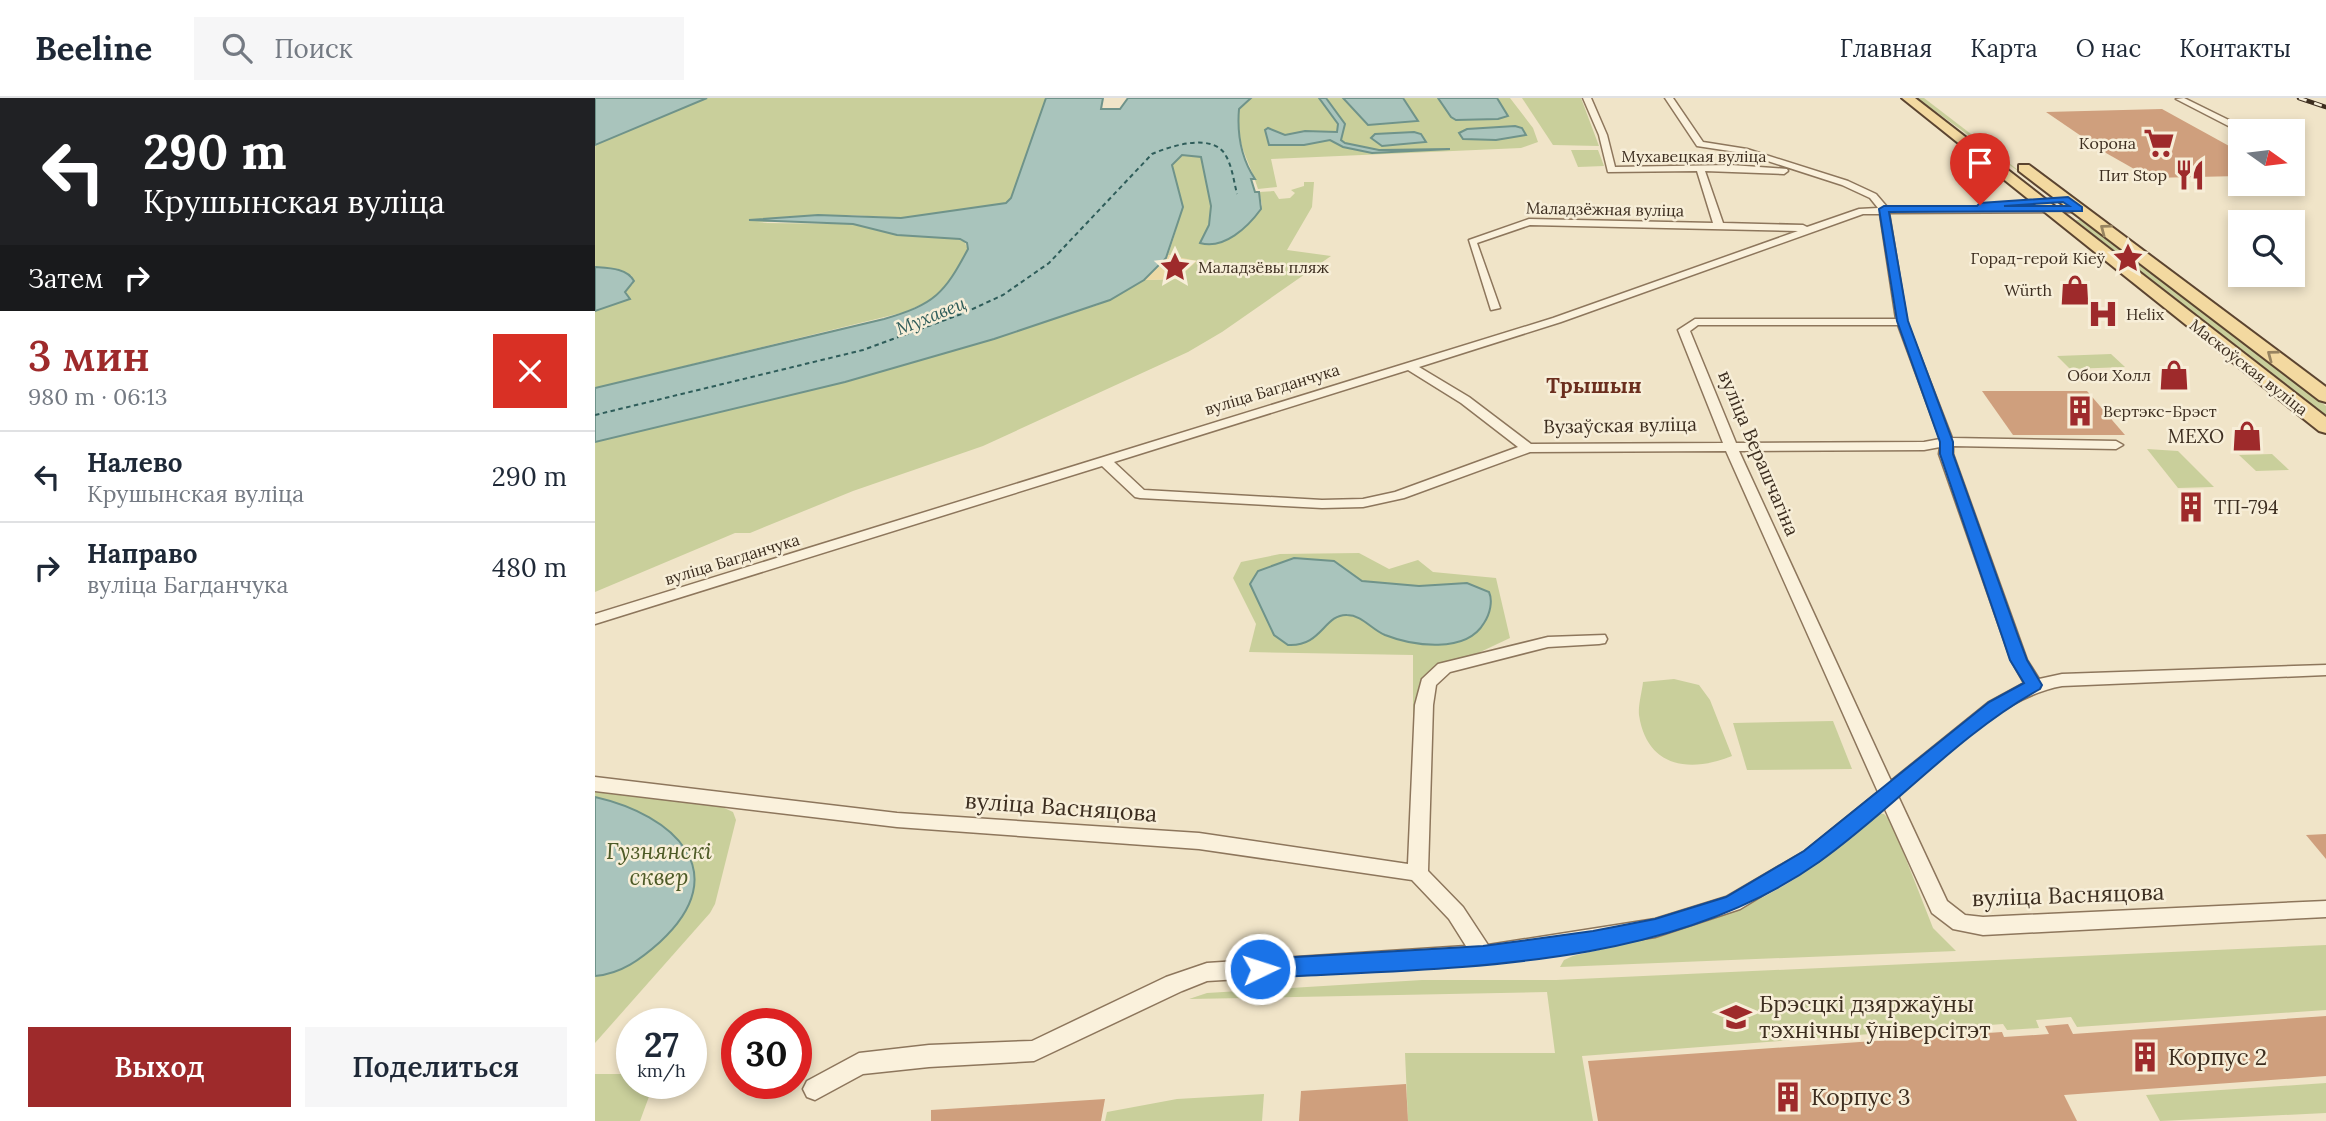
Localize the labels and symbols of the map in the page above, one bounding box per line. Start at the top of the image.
north arrow [2228,119,2305,196]
supermarket icon: Корона [2142,126,2176,160]
pin [1950,133,2010,205]
place label: Корона [2079,133,2136,153]
street label: Мухавецкая вуліца [1621,146,1767,166]
restaurant icon: Пит Stop [2173,158,2207,192]
place label: Пит Stop [2099,165,2167,185]
street label: Маладзёжная вуліца [1526,198,1684,220]
one-way arrow [2100,225,2113,238]
place icon: Горад-герой Кіеў [2111,241,2145,275]
place label: Горад-герой Кіеў [1970,248,2106,268]
place icon: Маладзёвы пляж [1158,250,1192,284]
place label: Маладзёвы пляж [1198,257,1330,277]
shop icon: Würth [2058,273,2092,307]
place label: Würth [2004,280,2052,300]
water label: Мухавец [892,291,969,340]
hospital icon: Helix [2086,297,2120,331]
place label: Helix [2126,304,2165,324]
street label: Маскоўская вуліца [2186,315,2312,419]
one-way arrow [2267,351,2279,363]
shop icon: Обои Холл [2157,358,2191,392]
street label: вуліца Багданчука [1202,359,1342,419]
place label: Обои Холл [2067,365,2151,385]
street label: вуліца Верашчагіна [1713,367,1805,540]
district label: Трышын [1546,372,1642,399]
building icon: Вертэкс-Брэст [2063,394,2097,428]
place label: Вертэкс-Брэст [2103,401,2217,421]
street label: Вузаўская вуліца [1543,412,1697,438]
shop icon: MEXO [2230,419,2264,453]
place label: MEXO [2168,424,2224,448]
building icon: ТП-794 [2174,490,2208,524]
place label: ТП-794 [2214,495,2279,519]
street label: вуліца Багданчука [662,529,802,589]
street label: вуліца Васняцова [964,785,1158,828]
park label: Гузнянскі сквер [606,836,713,891]
street label: вуліца Васняцова [1971,877,2165,912]
position arrow [1223,932,1297,1006]
place label: Брэсцкі дзяржаўны тэхнічны ўніверсітэт [1759,989,1991,1044]
school or university icon: Брэсцкі дзяржаўны тэхнічны ўніверсітэт [1719,1000,1753,1034]
speed limit sign: 30 [721,1008,812,1099]
building icon: Корпус 2 [2128,1040,2162,1074]
place label: Корпус 2 [2168,1042,2267,1071]
building icon: Корпус 3 [1771,1080,1805,1114]
place label: Корпус 3 [1811,1082,1911,1111]

